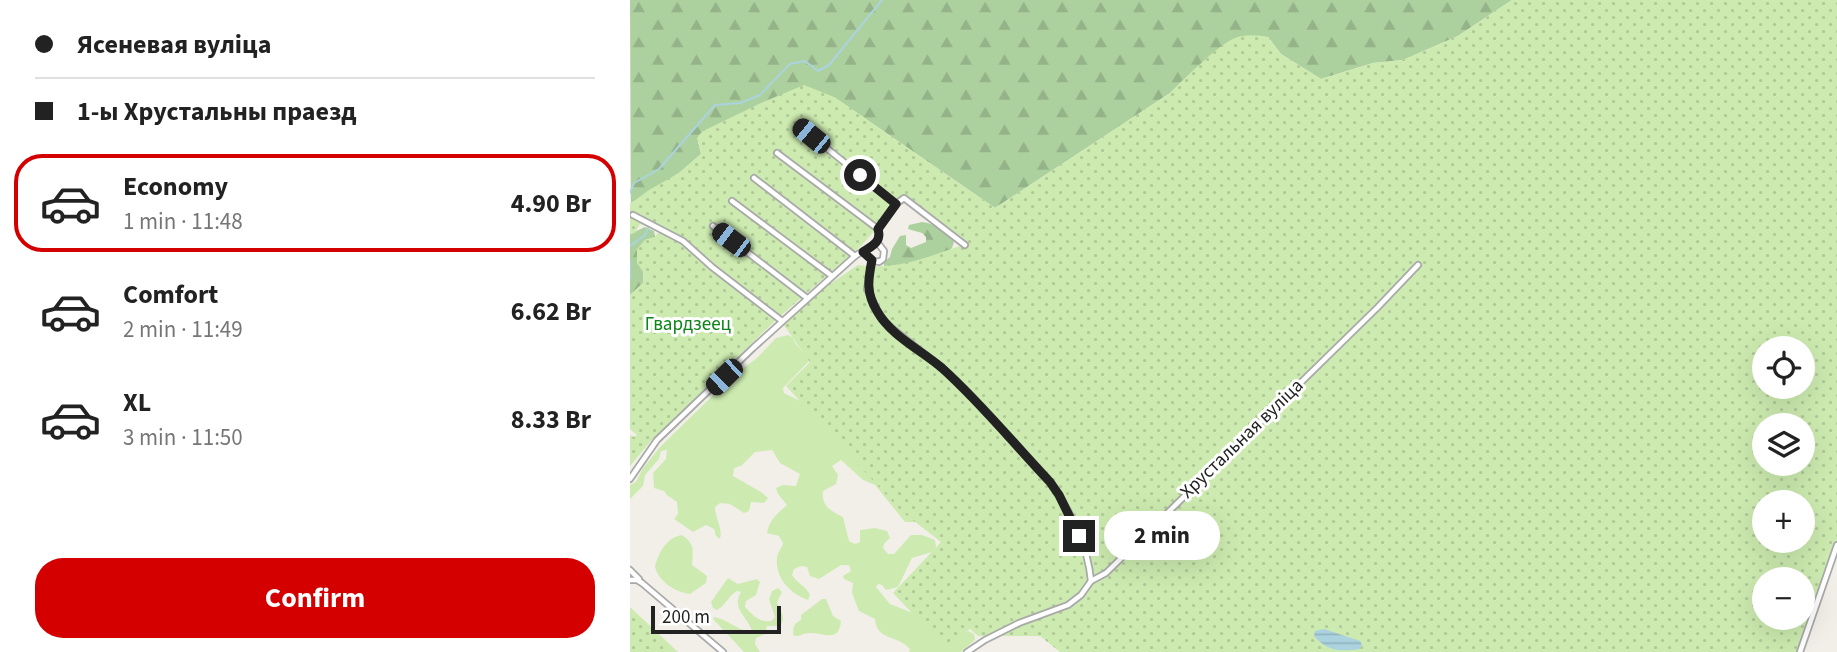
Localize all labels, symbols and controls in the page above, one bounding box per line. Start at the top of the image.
text: Ясеневая вуліца [77,26,271,63]
text: 1-ы Хрустальны праезд [77,93,357,130]
car [789,115,834,157]
route start [844,159,876,191]
text: Economy [123,168,228,205]
icon: car [39,172,102,235]
text: 4.90 Br [511,185,591,222]
text: 1 min · 11:48 [123,205,243,238]
car [708,219,755,261]
text: Comfort [123,276,218,313]
icon: car [39,280,102,343]
text: 6.62 Br [511,293,591,330]
park label: Гвардзеец [645,311,732,338]
text: 2 min · 11:49 [123,313,243,346]
map controls [1752,336,1815,630]
button: locate [1752,336,1815,399]
car [702,355,747,399]
street label: Хрустальная вуліца [1174,373,1310,505]
text: XL [123,384,151,421]
icon: car [39,388,102,451]
text: 8.33 Br [511,401,591,438]
button: layers [1752,413,1815,476]
text: 3 min · 11:50 [123,421,243,454]
button: + [1752,490,1815,553]
callout: 2 min [1104,512,1219,560]
text: 2 min [1134,519,1190,552]
route end [1063,520,1095,552]
button: Confirm [35,558,595,638]
button: − [1752,567,1815,630]
scale bar [651,603,780,635]
text: 200 m [662,604,710,631]

